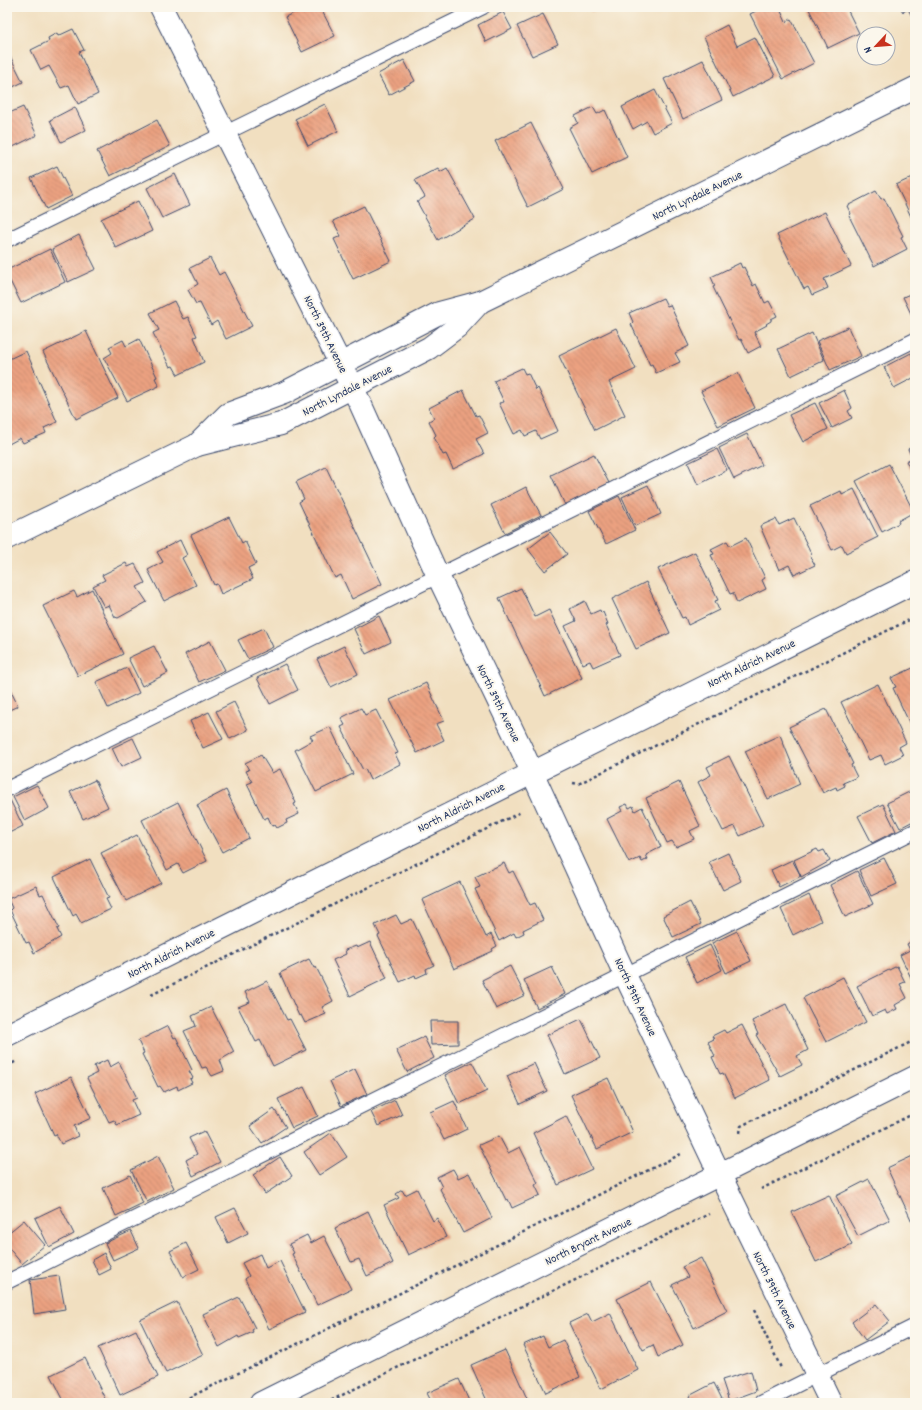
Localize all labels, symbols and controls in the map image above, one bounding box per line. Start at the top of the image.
north arrow [856,26,896,66]
text: N [860,43,877,55]
street label: North Lyndale Avenue [650,167,746,226]
street label: North 39th Avenue [298,293,351,376]
street label: North Lyndale Avenue [300,361,396,421]
street label: North Aldrich Avenue [705,636,799,693]
street label: North 39th Avenue [471,662,524,745]
street label: North Aldrich Avenue [415,779,508,838]
street label: North Aldrich Avenue [125,925,218,984]
street label: North 39th Avenue [609,956,660,1040]
street label: North Bryant Avenue [542,1214,635,1271]
street label: North 39th Avenue [747,1249,800,1332]

